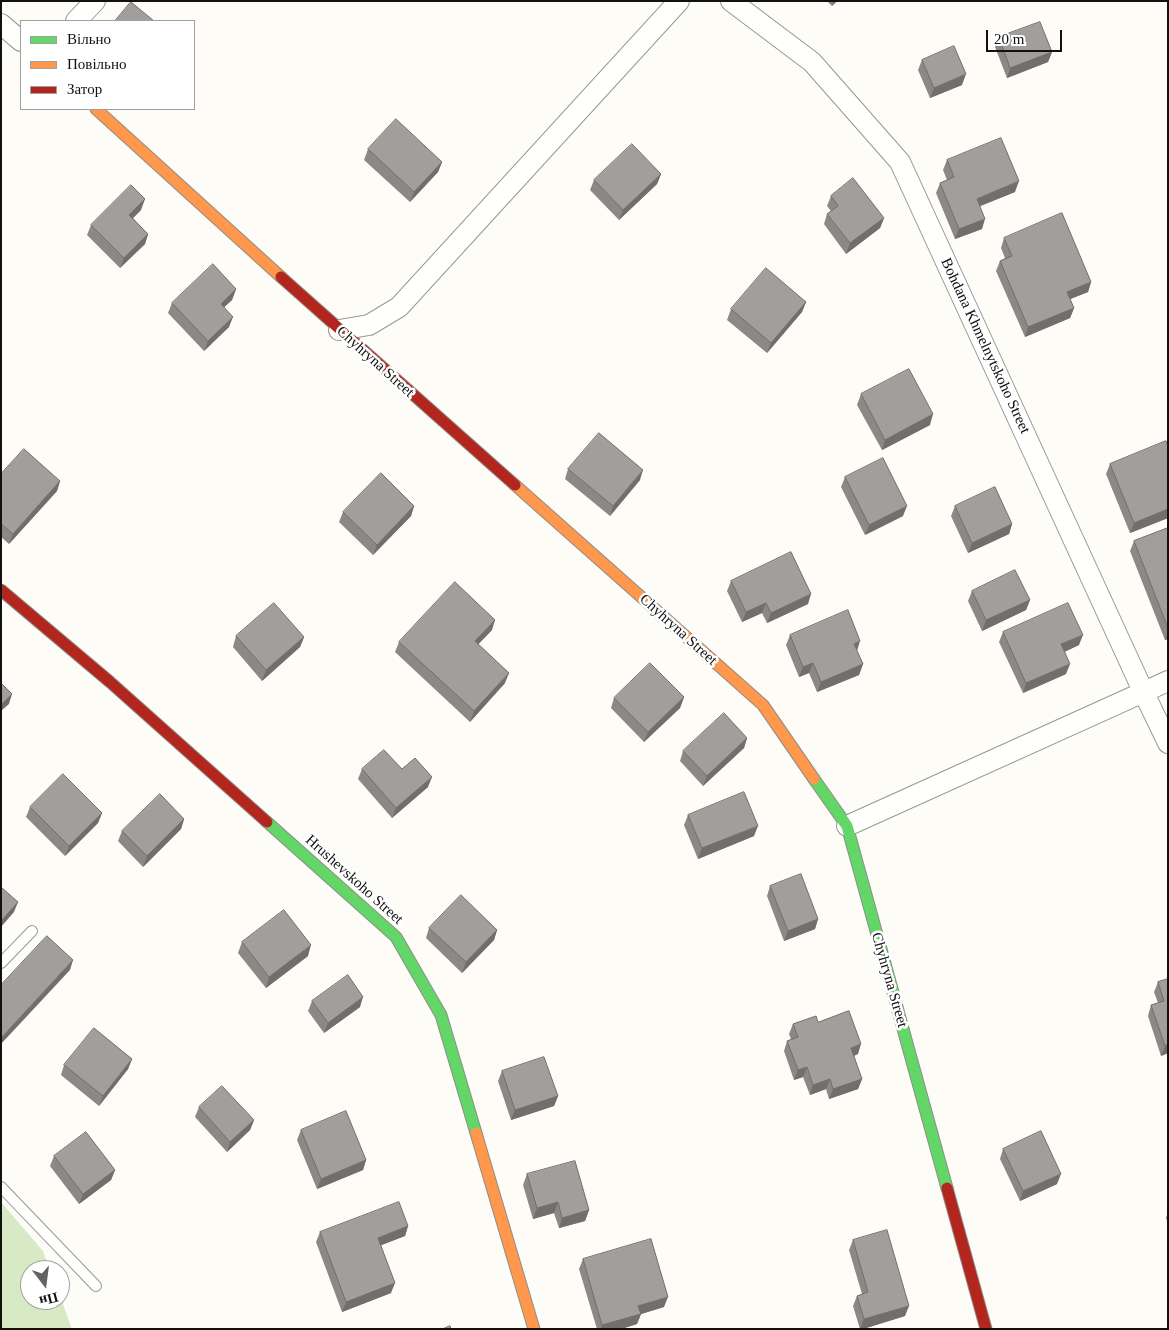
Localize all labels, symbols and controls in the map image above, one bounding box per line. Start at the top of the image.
legend [20,20,195,110]
scale bar [989,20,1065,52]
text: Вільно [67,31,111,47]
text: 20 m [994,31,1024,47]
text: Повільно [67,56,126,72]
text: Затор [67,81,102,97]
street label: Bohdana Khmelnytskoho Street [936,255,1034,437]
street label: Chyhryna Street [333,323,417,401]
street label: Chyhryna Street [636,591,720,669]
street label: Hrushevskoho Street [301,831,407,929]
street label: Chyhryna Street [867,930,911,1030]
north arrow [20,1260,70,1310]
text: Пн [38,1289,60,1309]

